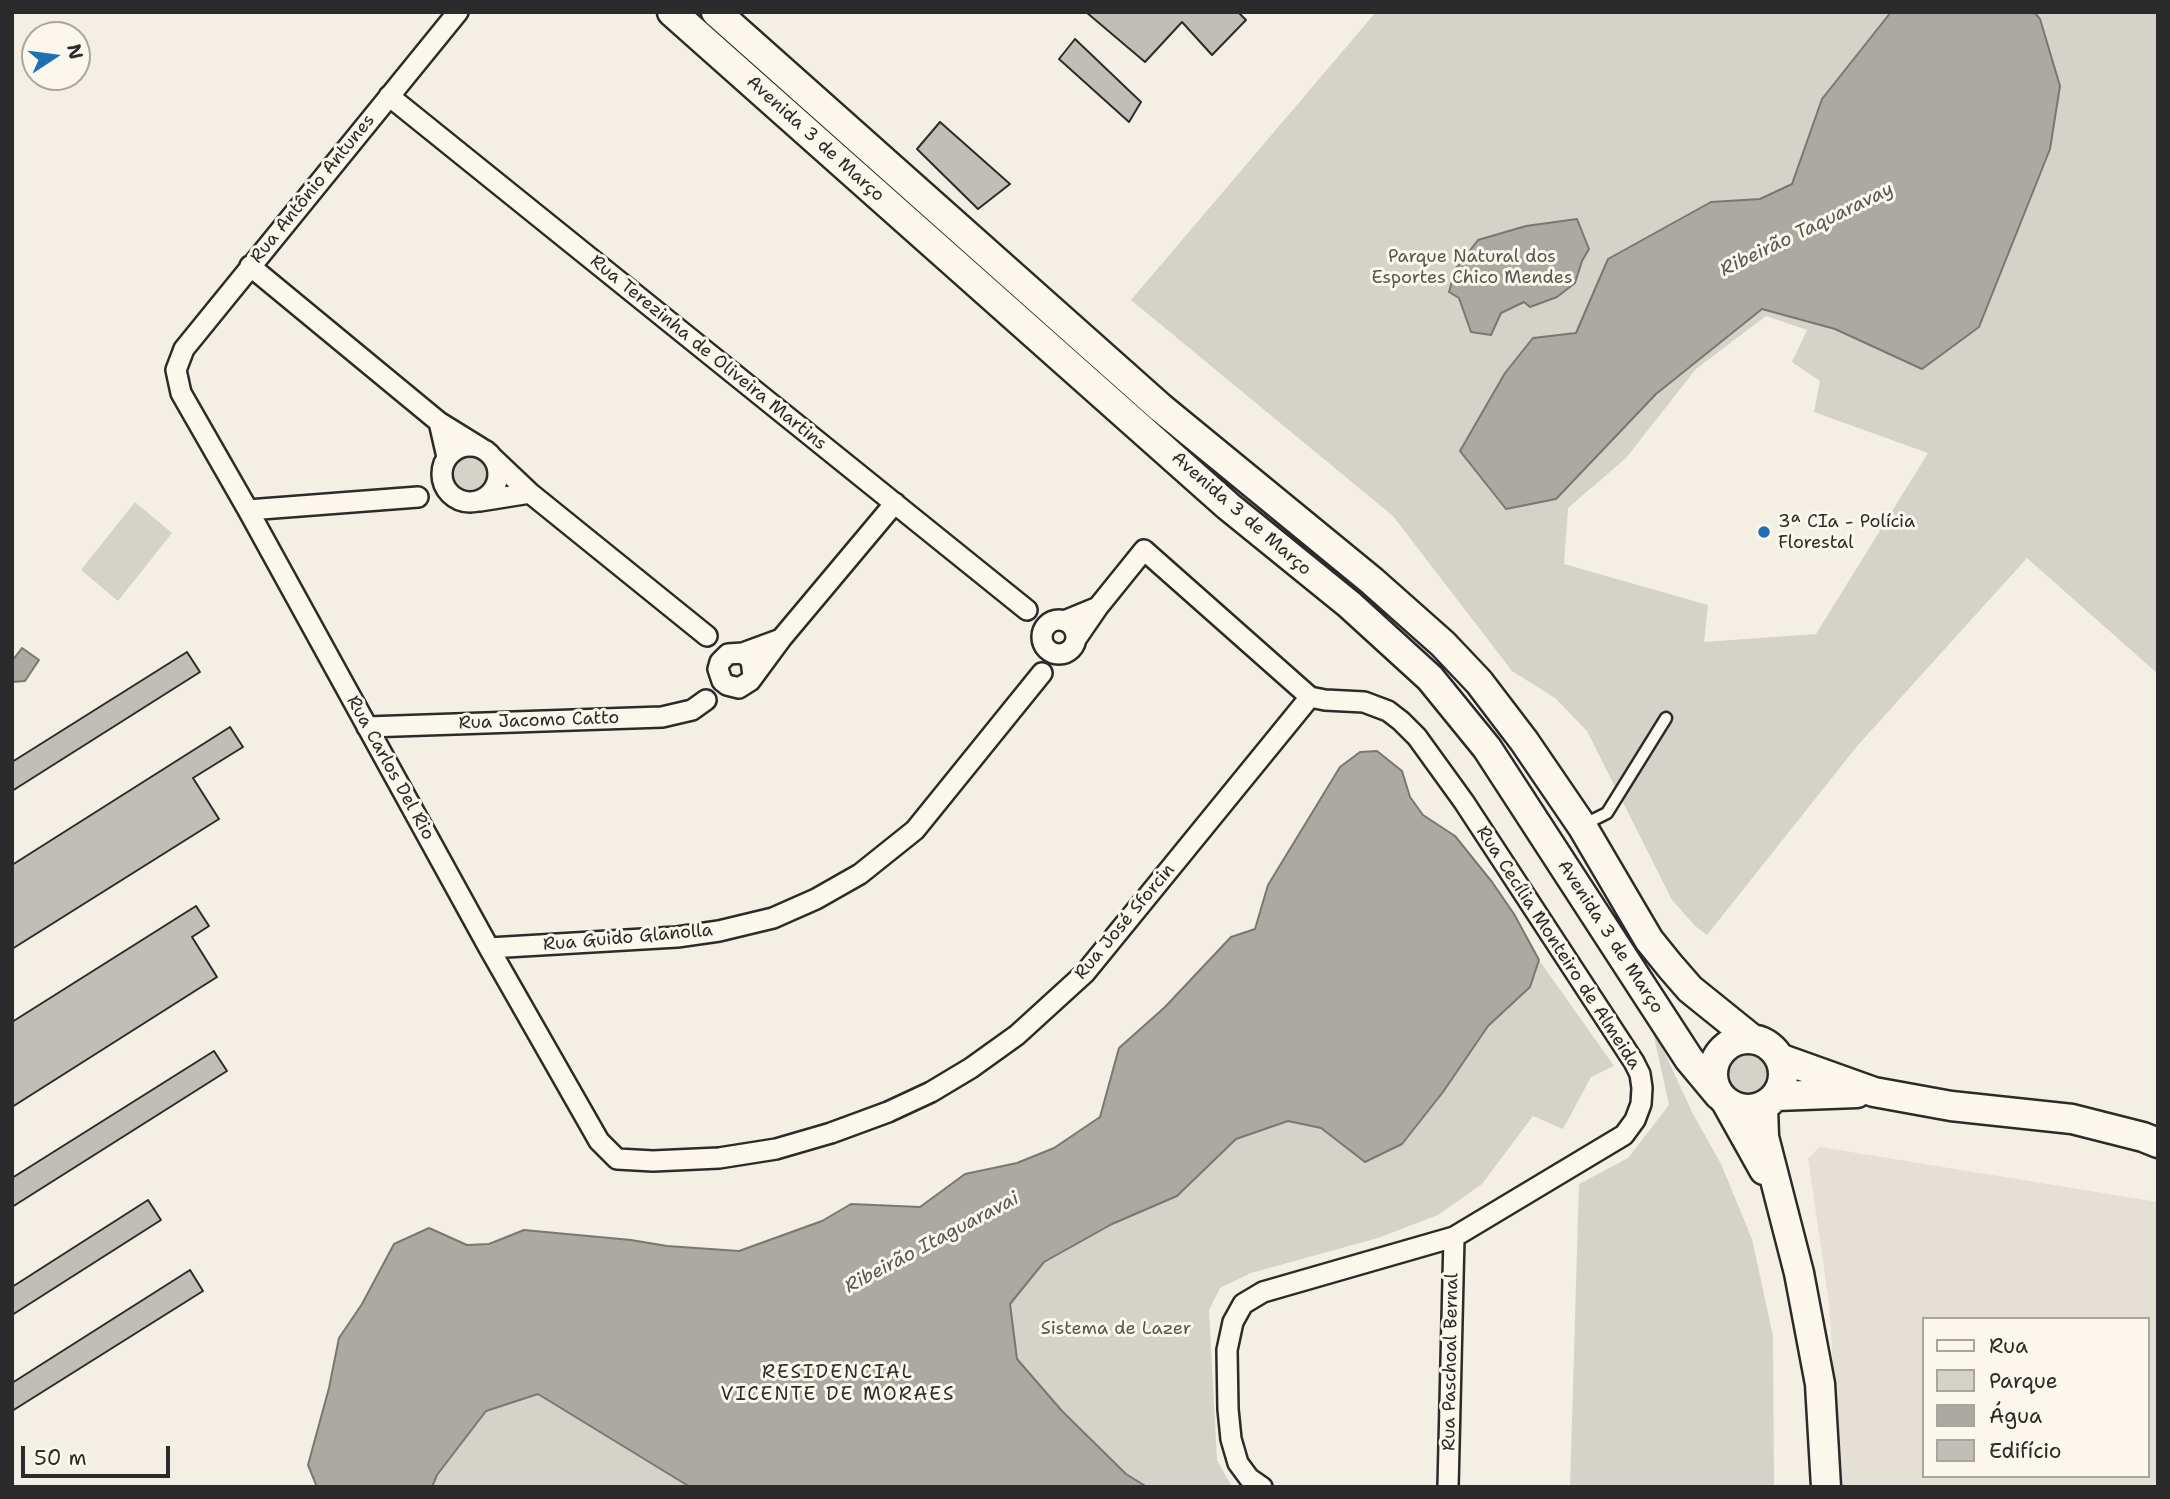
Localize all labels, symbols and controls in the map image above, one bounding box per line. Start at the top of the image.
north arrow [21,21,91,91]
text: N [61,41,89,62]
street label: Avenida 3 de Março [742,71,888,207]
street label: Rua Antônio Antunes [246,110,380,268]
water label: Ribeirão Taquaravay [1717,178,1897,282]
park label: Parque Natural dos Esportes Chico Mendes [1371,246,1573,288]
street label: Rua Terezinha de Oliveira Martins [585,251,831,455]
street label: Avenida 3 de Março [1167,447,1315,581]
place label: 3ª CIa - Polícia Florestal [1778,511,1915,554]
marker: 3ª CIa - Polícia Florestal [1756,524,1772,540]
street label: Rua Carlos Del Rio [341,692,439,844]
street label: Rua Jacomo Catto [458,707,620,735]
street label: Rua Cecília Monteiro de Almeida [1471,822,1645,1074]
street label: Avenida 3 de Março [1552,856,1668,1018]
street label: Rua José Sforcin [1070,860,1180,984]
street label: Rua Guido Glanolla [542,920,714,956]
water label: Ribeirão Itaguaravai [841,1187,1023,1299]
street label: Rua Paschoal Bernal [1439,1273,1463,1451]
legend [1922,1317,2149,1478]
park label: Sistema de Lazer [1041,1318,1191,1340]
text: Rua [1989,1332,2028,1360]
district label: RESIDENCIAL VICENTE DE MORAES [723,1362,953,1406]
text: Parque [1989,1367,2058,1395]
text: Água [1989,1402,2042,1430]
scale bar [24,1432,173,1476]
text: Edifício [1989,1437,2061,1465]
text: 50 m [34,1444,87,1472]

